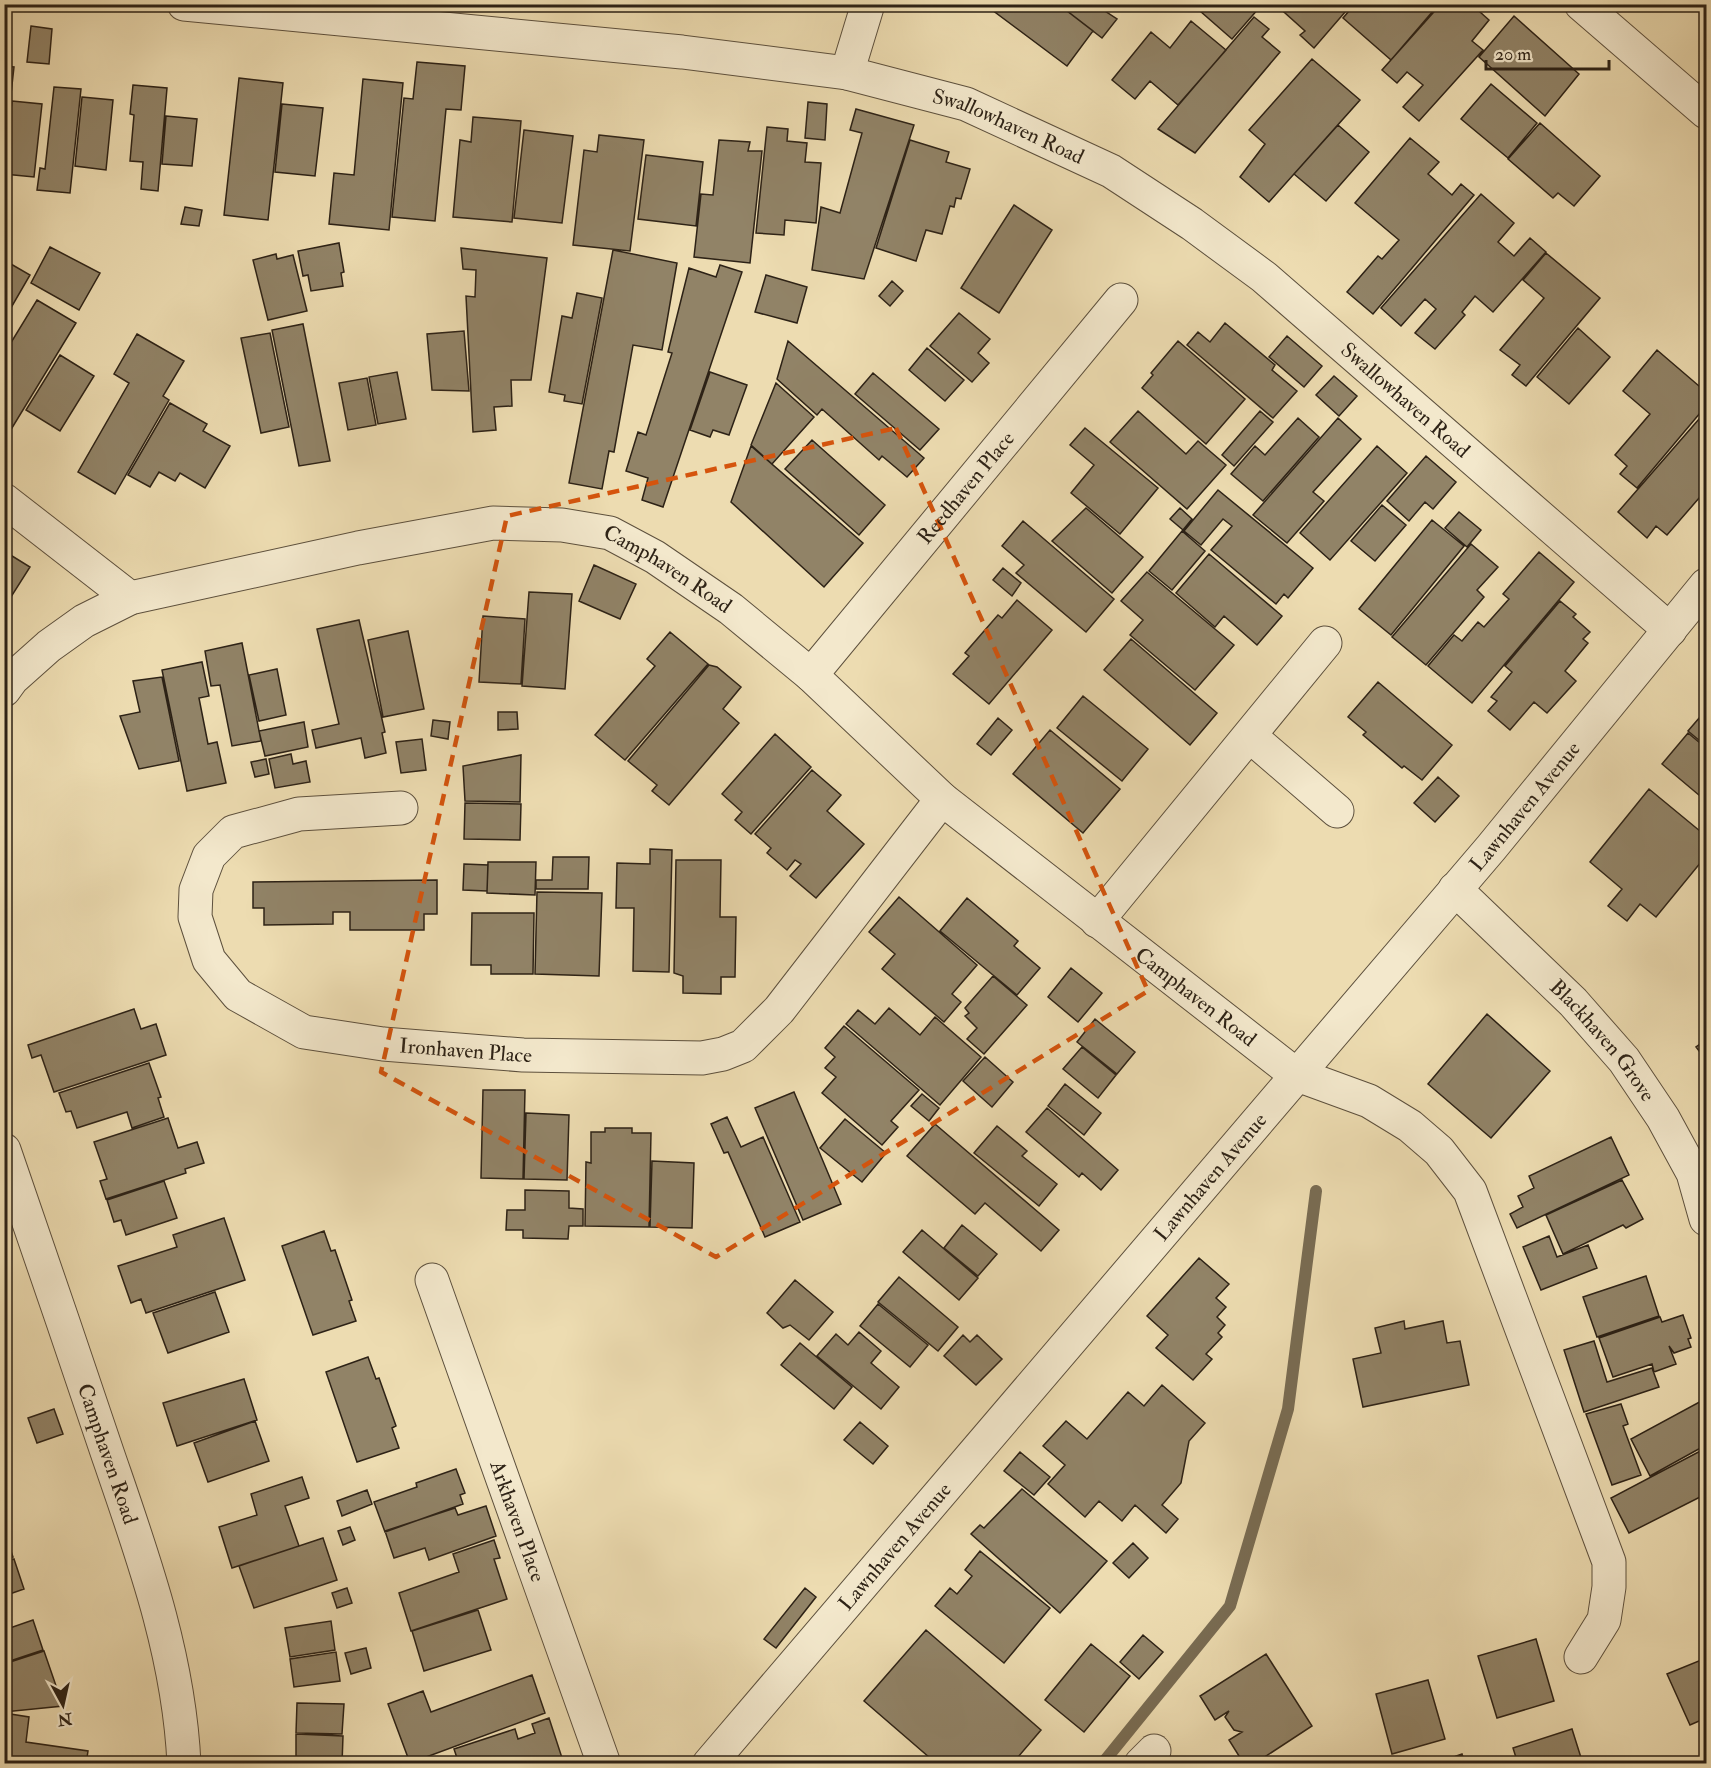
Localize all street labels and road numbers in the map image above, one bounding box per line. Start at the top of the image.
street label: Swallowhaven Road [930,83,1089,171]
street label: Swallowhaven Road [1335,337,1476,464]
street label: Reedhaven Place [912,426,1021,550]
street label: Camphaven Road [599,519,737,620]
street label: Lawnhaven Avenue [1464,736,1587,877]
street label: Camphaven Road [1129,941,1262,1053]
street label: Blackhaven Grove [1544,974,1661,1107]
street label: Ironhaven Place [398,1032,532,1069]
street label: Lawnhaven Avenue [1148,1107,1273,1247]
street label: Camphaven Road [71,1380,144,1528]
street label: Arkhaven Place [483,1456,551,1586]
street label: Lawnhaven Avenue [833,1477,958,1617]

